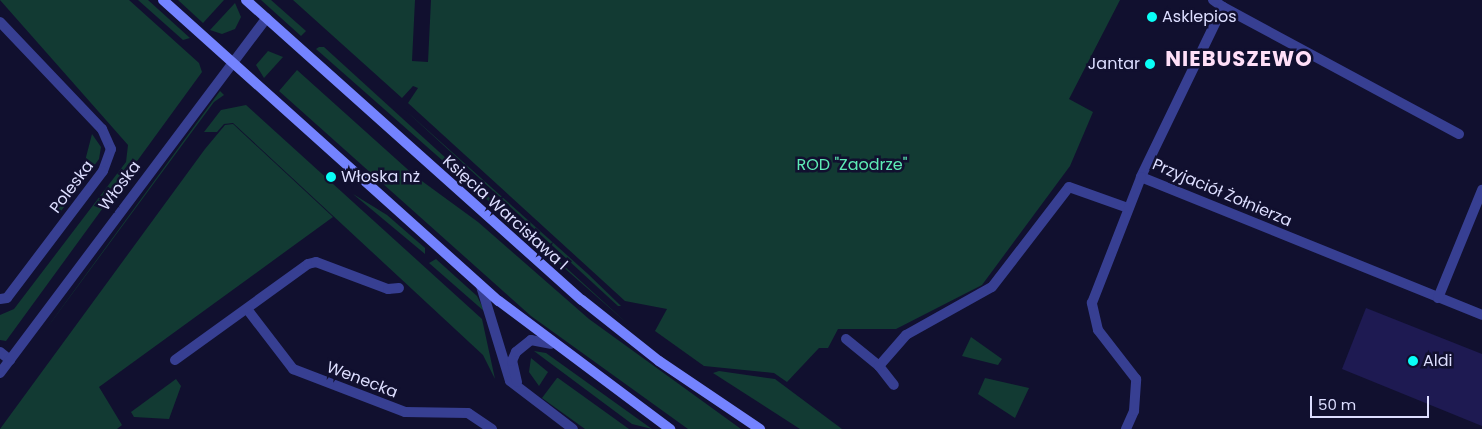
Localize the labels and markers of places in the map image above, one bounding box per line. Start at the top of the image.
place label: Asklepios [1162,7,1237,27]
marker: Asklepios [1146,11,1158,23]
place label: Jantar [1088,54,1140,74]
marker: Jantar [1144,58,1156,70]
place label: Włoska nż [341,167,420,187]
marker: Włoska nż [325,171,337,183]
place label: Aldi [1423,351,1452,371]
marker: Aldi [1407,355,1419,367]

